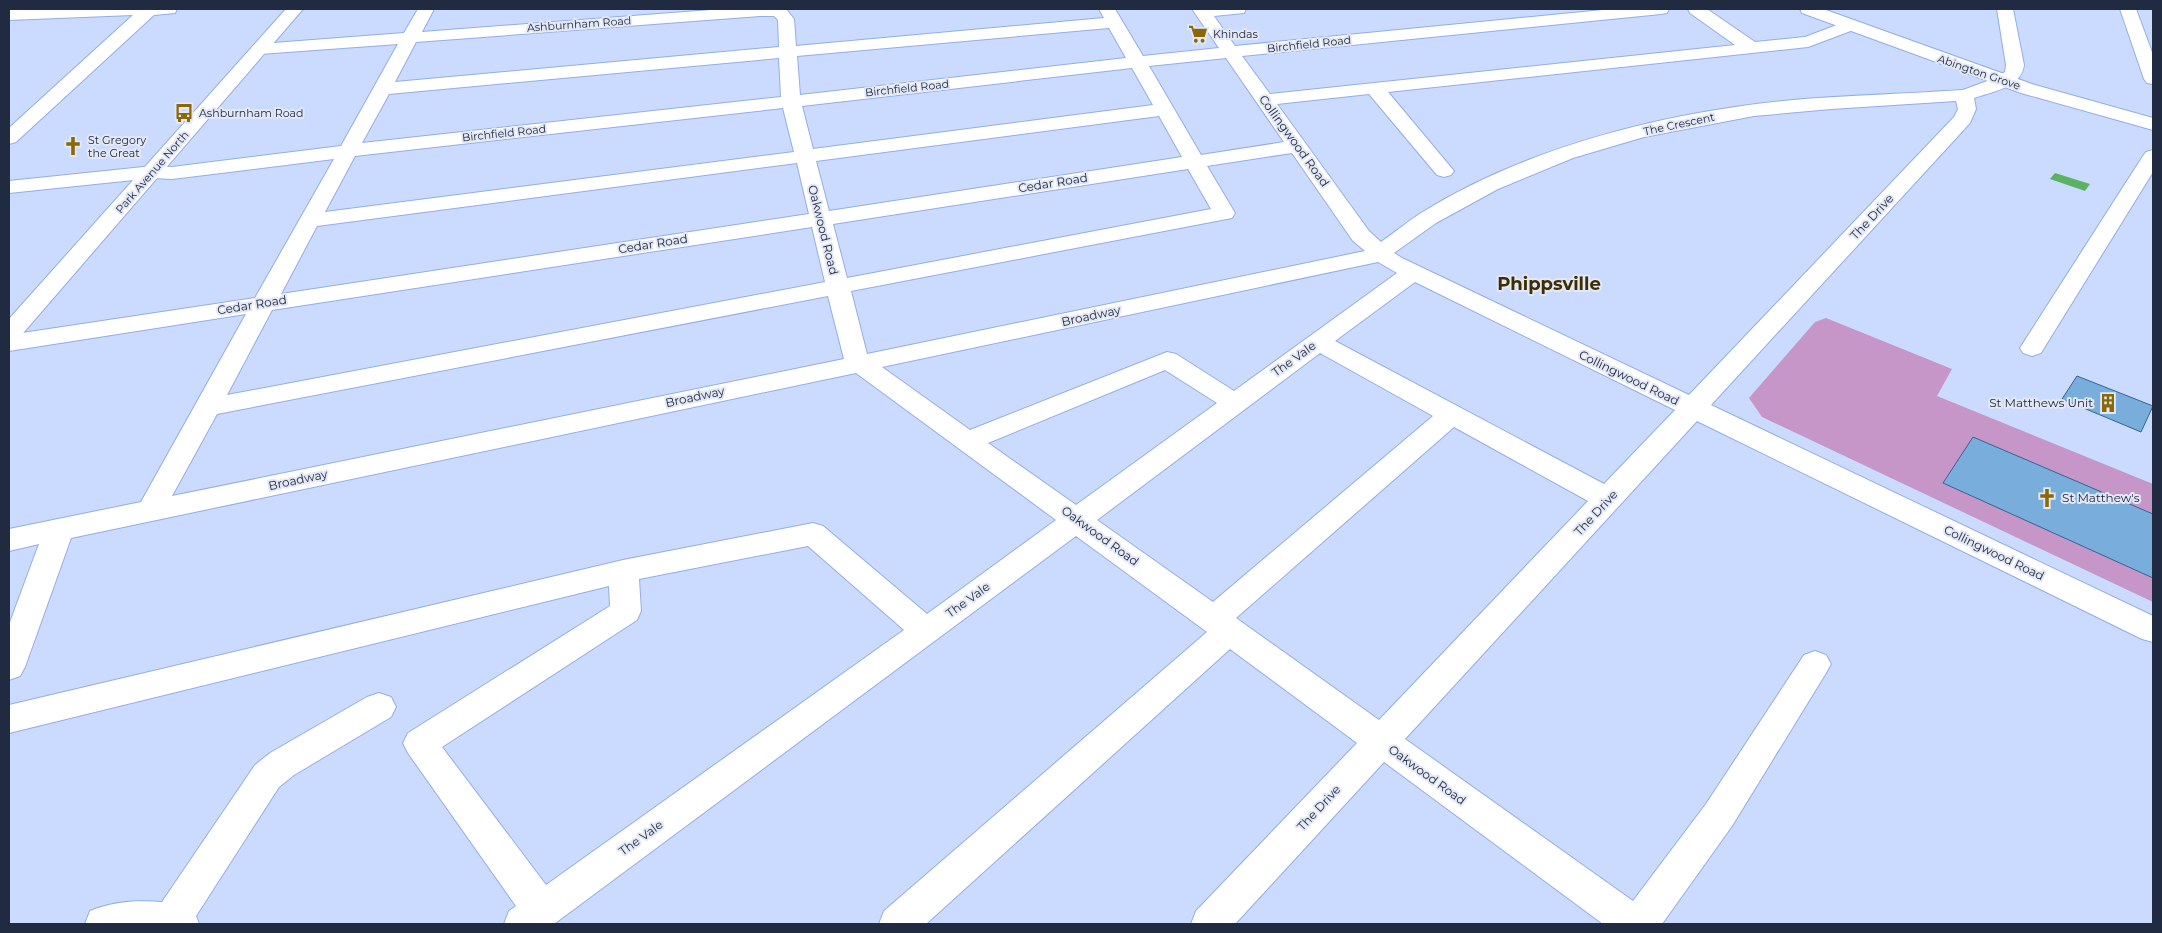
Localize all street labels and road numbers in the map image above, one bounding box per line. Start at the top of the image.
street label: Ashburnham Road [526,13,632,35]
street label: Birchfield Road [1266,33,1352,55]
street label: Abington Grove [1936,51,2023,93]
street label: Birchfield Road [864,77,950,99]
street label: Collingwood Road [1256,92,1333,190]
street label: The Crescent [1642,110,1716,138]
street label: Birchfield Road [461,122,547,144]
street label: Park Avenue North [112,128,192,216]
street label: Cedar Road [1017,170,1089,195]
street label: Oakwood Road [805,183,842,276]
street label: The Drive [1847,191,1896,243]
street label: Cedar Road [617,231,689,256]
street label: Cedar Road [216,292,288,317]
street label: Broadway [1060,302,1122,329]
street label: The Vale [1269,338,1319,380]
street label: Collingwood Road [1577,347,1682,408]
street label: Broadway [664,383,726,410]
street label: Broadway [267,466,329,493]
street label: The Drive [1571,487,1620,539]
street label: Oakwood Road [1059,502,1142,569]
street label: Collingwood Road [1942,522,2047,583]
street label: The Vale [943,579,993,621]
street label: Oakwood Road [1386,741,1469,808]
street label: The Drive [1294,782,1343,834]
street label: The Vale [616,817,666,859]

